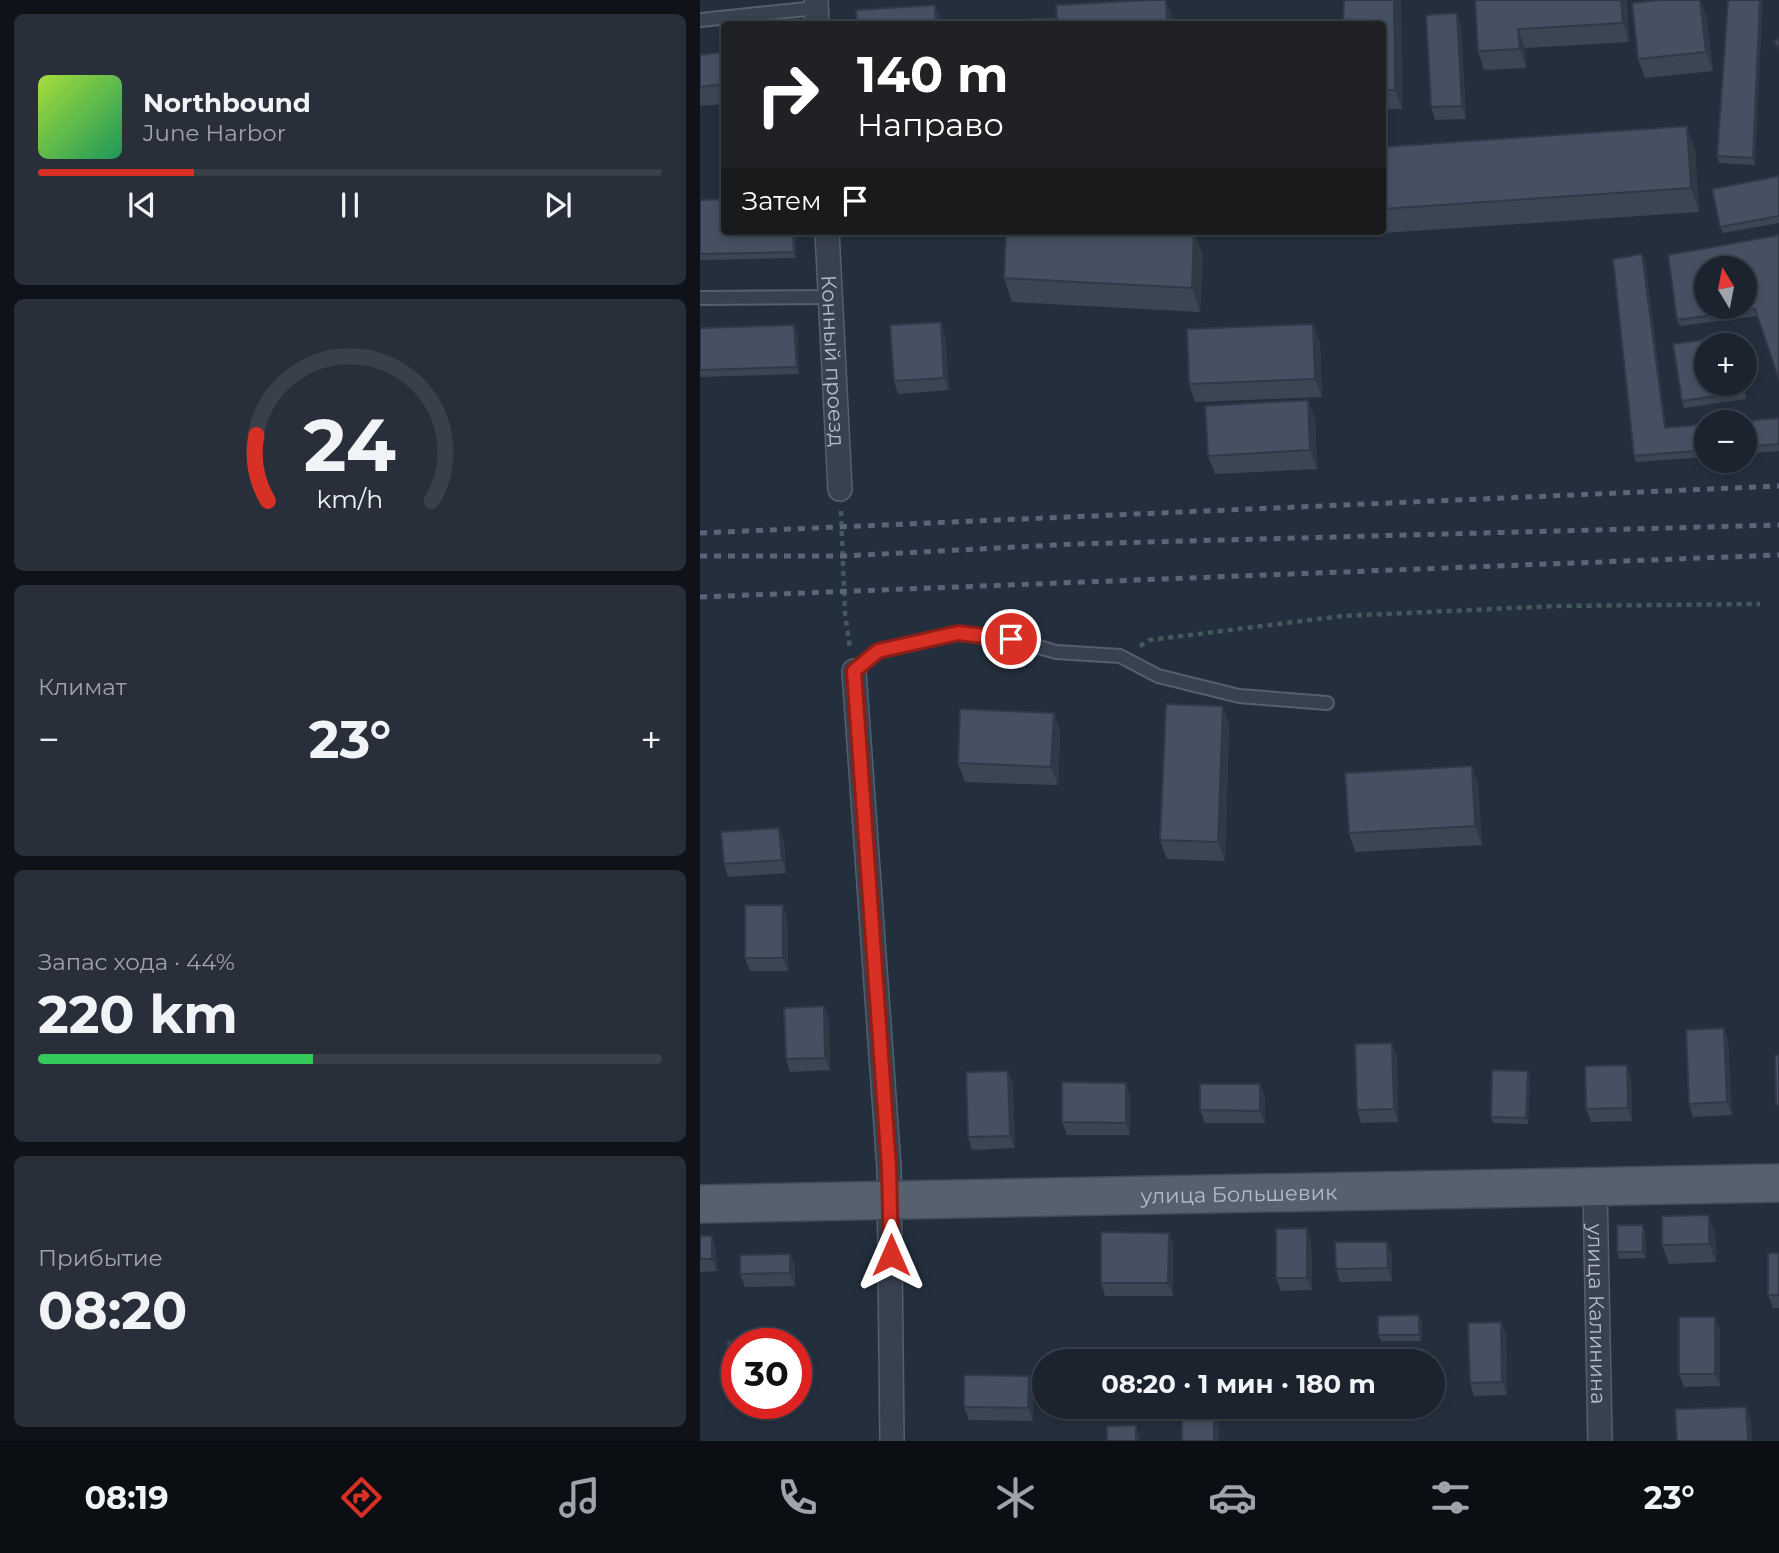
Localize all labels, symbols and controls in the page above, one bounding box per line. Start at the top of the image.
text: 140 m [857,45,1009,104]
icon: right [742,49,833,140]
text: Northbound [143,87,311,119]
text: Направо [857,105,1004,144]
text: June Harbor [143,119,286,147]
icon: arrive [836,182,874,220]
text: Затем [742,185,822,217]
icon: previous [123,186,161,224]
icon: pause [331,186,369,224]
icon: next [539,186,577,224]
north arrow [1694,256,1757,318]
map controls [1694,256,1757,473]
street label: Конный проезд [817,274,850,447]
button: + [1694,333,1757,396]
text: 24 [304,402,396,490]
button: − [1694,410,1757,473]
text: km/h [317,484,383,514]
pin [981,609,1041,669]
icon: arrive [992,620,1030,658]
text: Климат [38,673,127,701]
text: 23° [309,708,391,771]
text: − [38,716,60,763]
text: + [640,716,662,763]
text: Запас хода · 44% [38,948,235,976]
text: 220 km [38,983,238,1046]
street label: улица Большевик [1139,1179,1337,1208]
position arrow [854,1218,928,1292]
street label: улица Калинина [1583,1222,1612,1404]
text: Прибытие [38,1244,163,1272]
text: 08:20 [38,1279,187,1342]
speed limit sign: 30 [721,1328,812,1419]
text: 08:20 · 1 мин · 180 m [1101,1368,1376,1400]
icon: directions [337,1473,386,1522]
icon: music [555,1473,604,1522]
icon: phone [773,1473,822,1522]
icon: climate [991,1473,1040,1522]
icon: car [1208,1473,1257,1522]
icon: filters [1426,1473,1475,1522]
text: 08:19 [84,1478,169,1517]
text: 23° [1644,1478,1695,1517]

